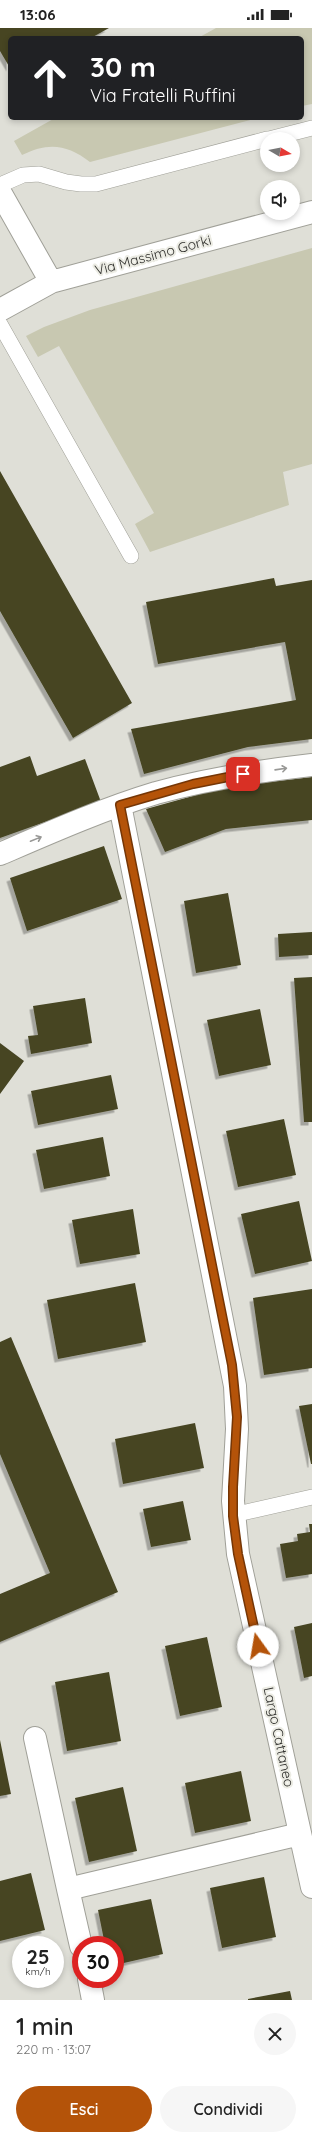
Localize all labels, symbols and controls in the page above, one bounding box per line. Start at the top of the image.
text: 13:06 [20,5,56,24]
text: 30 m [90,49,156,84]
icon: ahead [24,52,76,104]
text: Via Fratelli Ruffini [90,84,236,107]
north arrow [260,132,300,172]
map controls [260,132,300,220]
button: sound [260,180,300,220]
street label: Via Massimo Gorki [93,231,213,279]
pin [226,757,260,791]
icon: arrive [232,763,254,785]
one-way arrow [274,765,287,773]
one-way arrow [29,835,41,842]
position arrow [237,1625,279,1667]
street label: Largo Cattaneo [260,1685,298,1789]
speed limit sign: 30 [72,1936,124,1988]
text: 25 [27,1944,49,1969]
text: km/h [25,1965,51,1978]
text: 1 min [16,2011,74,2041]
button: close [254,2013,296,2055]
text: 220 m · 13:07 [16,2041,91,2057]
button: Esci [16,2086,152,2132]
button: Condividi [160,2086,296,2132]

